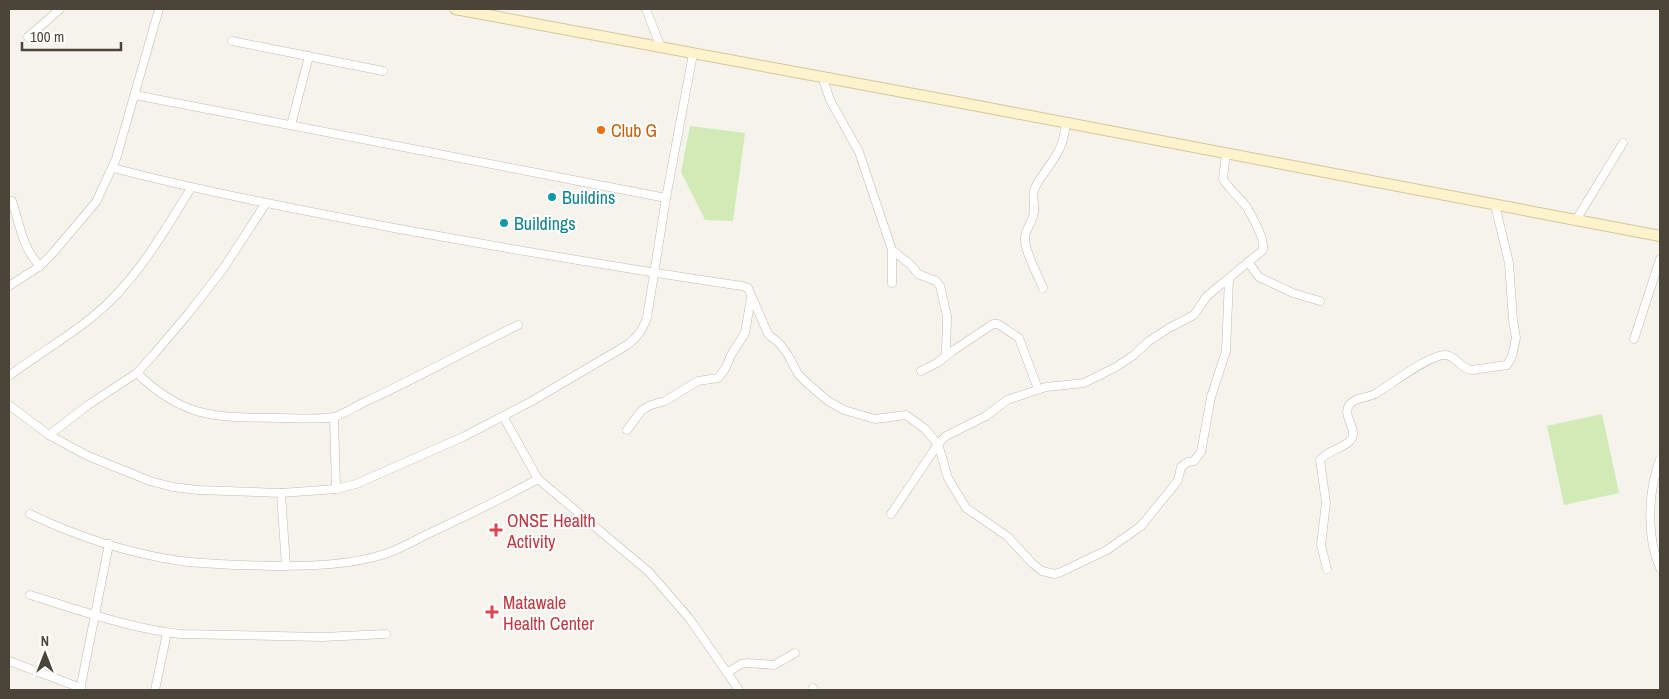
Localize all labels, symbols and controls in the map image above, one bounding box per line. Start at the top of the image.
scale bar [22,20,121,52]
text: 100 m [30,26,64,47]
place label: Club G [611,118,657,143]
marker: Club G [595,124,607,136]
place label: Buildins [562,185,615,210]
marker: Buildins [546,191,558,203]
place label: Buildings [514,211,576,236]
marker: Buildings [498,217,510,229]
place label: ONSE Health Activity [506,508,596,554]
marker: ONSE Health Activity [489,523,503,537]
place label: Matawale Health Center [503,590,594,636]
marker: Matawale Health Center [485,605,499,619]
north arrow [20,629,70,679]
text: N [41,632,49,650]

